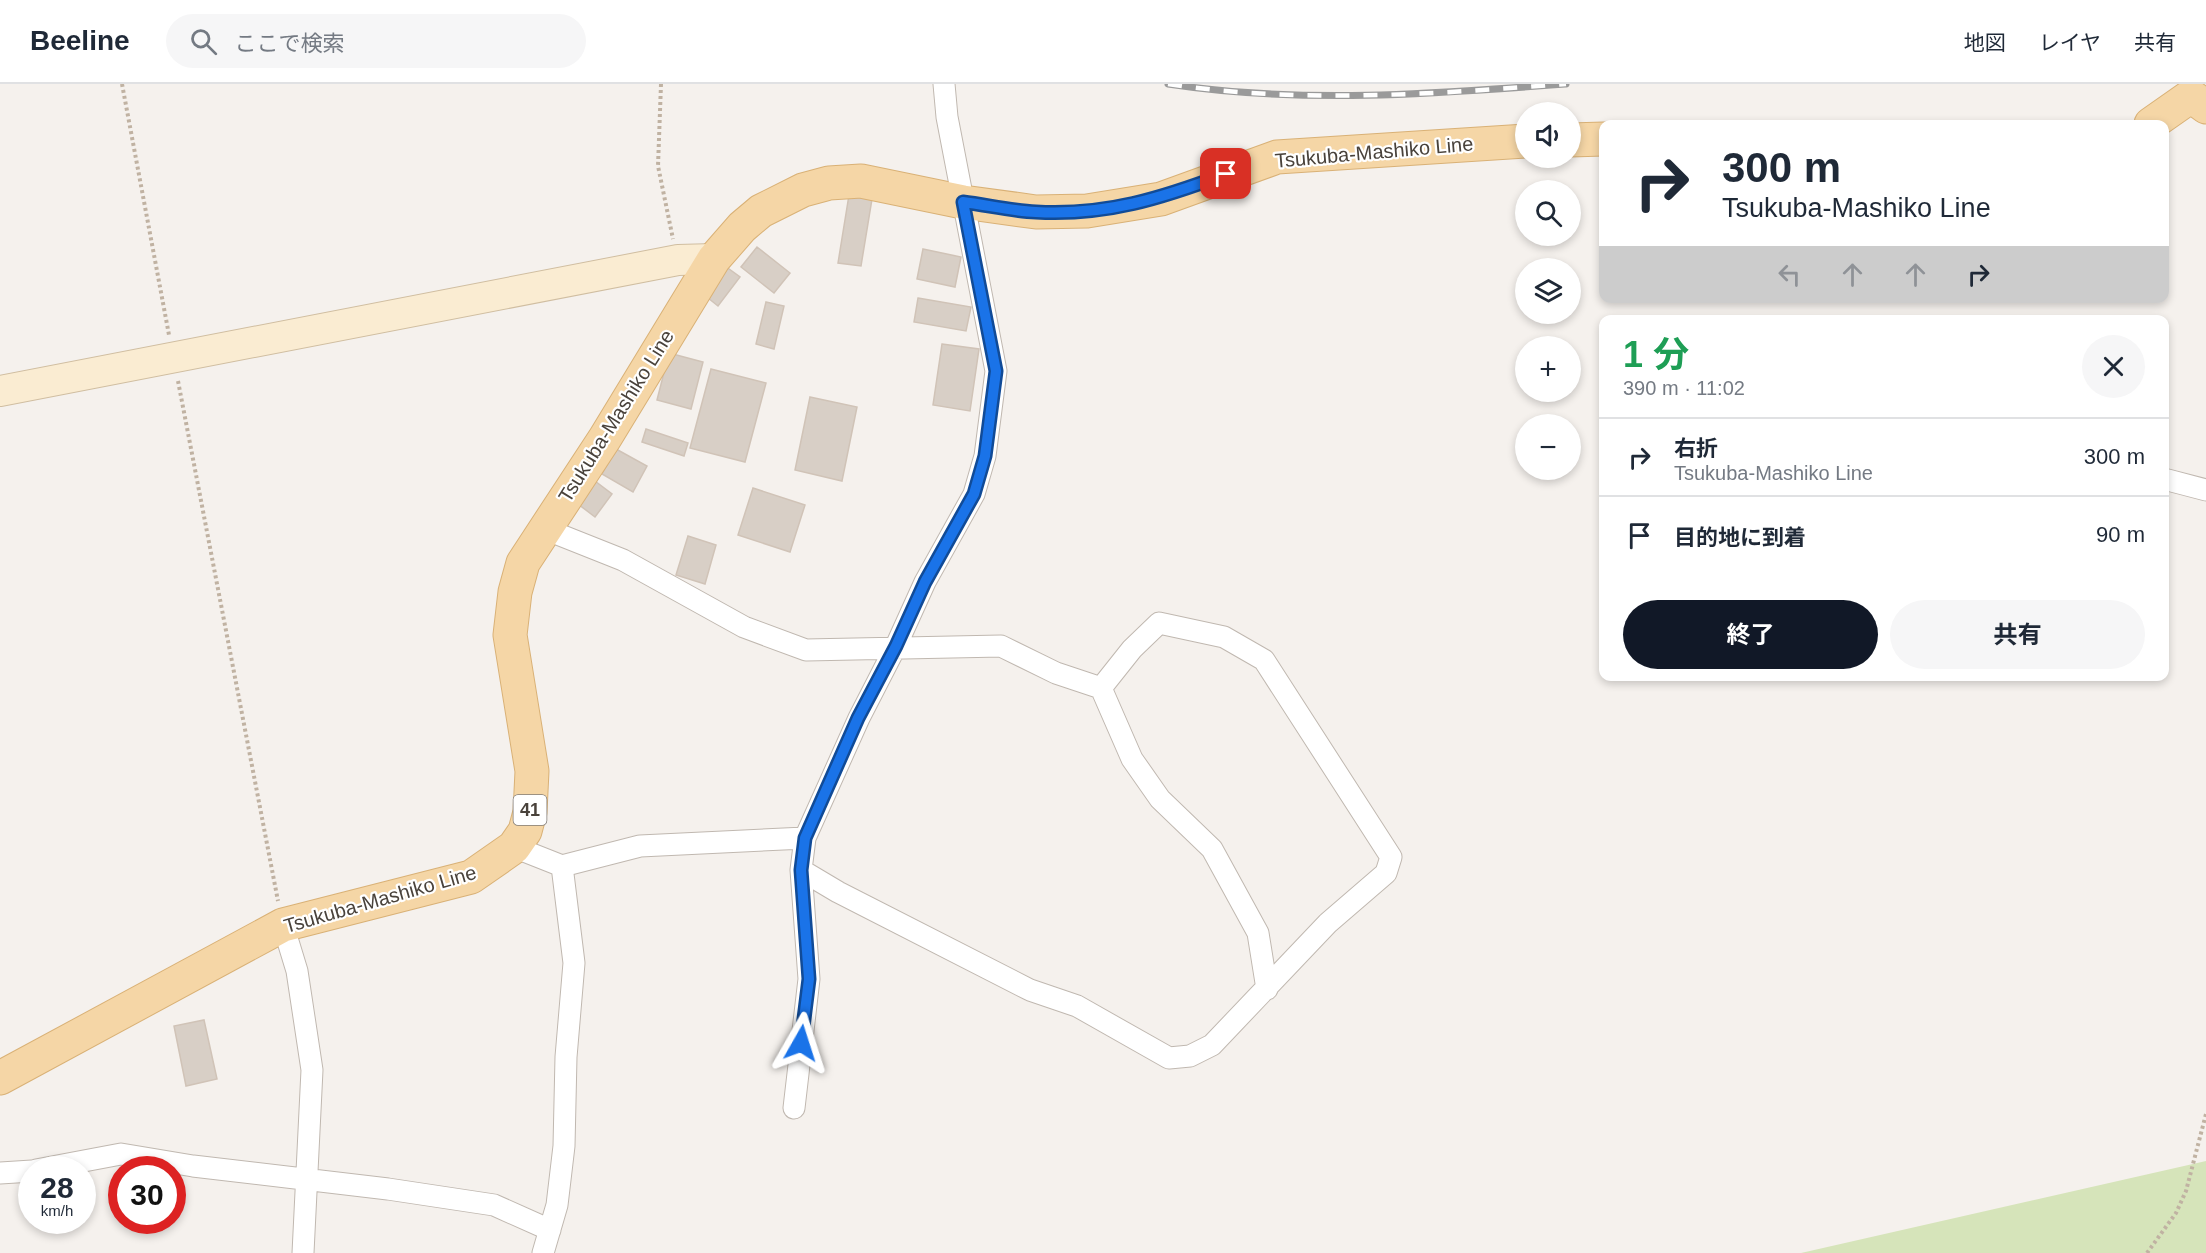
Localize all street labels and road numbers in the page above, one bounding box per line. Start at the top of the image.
street label: Tsukuba-Mashiko Line [1274,132,1474,172]
street label: Tsukuba-Mashiko Line [554,326,678,506]
road number: 41 [514,795,546,825]
street label: Tsukuba-Mashiko Line [281,861,479,937]

